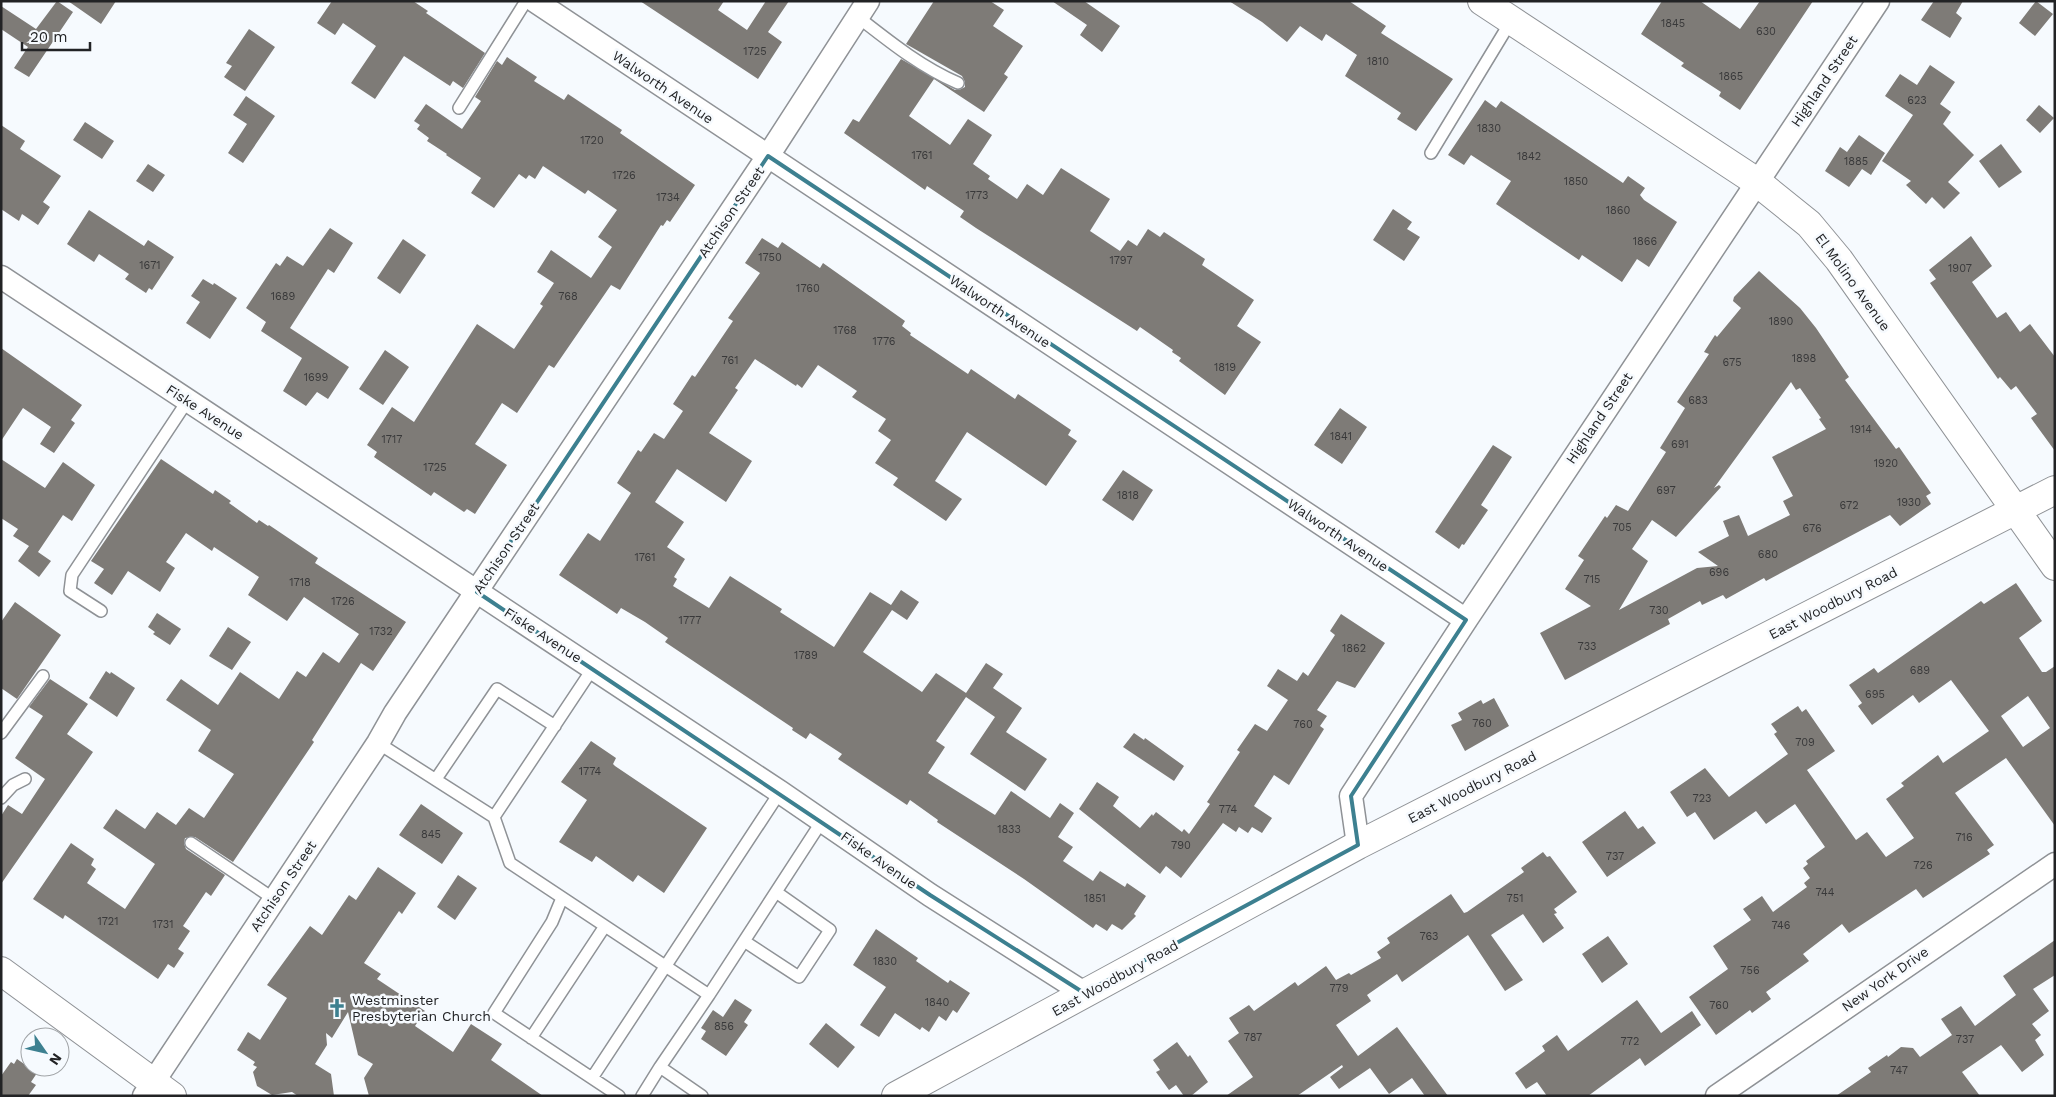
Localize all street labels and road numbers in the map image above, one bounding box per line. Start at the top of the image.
street label: Highland Street [1788,32,1861,130]
street label: Walworth Avenue [609,47,717,127]
street label: Atchison Street [695,163,767,261]
street label: El Molino Avenue [1812,230,1894,334]
street label: Walworth Avenue [946,271,1054,351]
street label: Highland Street [1563,369,1636,467]
street label: Fiske Avenue [163,381,247,443]
street label: Walworth Avenue [1284,495,1392,575]
street label: Atchison Street [470,499,542,597]
street label: East Woodbury Road [1766,564,1900,642]
street label: Fiske Avenue [501,604,585,666]
street label: East Woodbury Road [1405,748,1539,826]
street label: Fiske Avenue [838,828,920,892]
street label: Atchison Street [247,837,319,935]
street label: East Woodbury Road [1049,937,1181,1019]
street label: New York Drive [1839,943,1931,1015]

